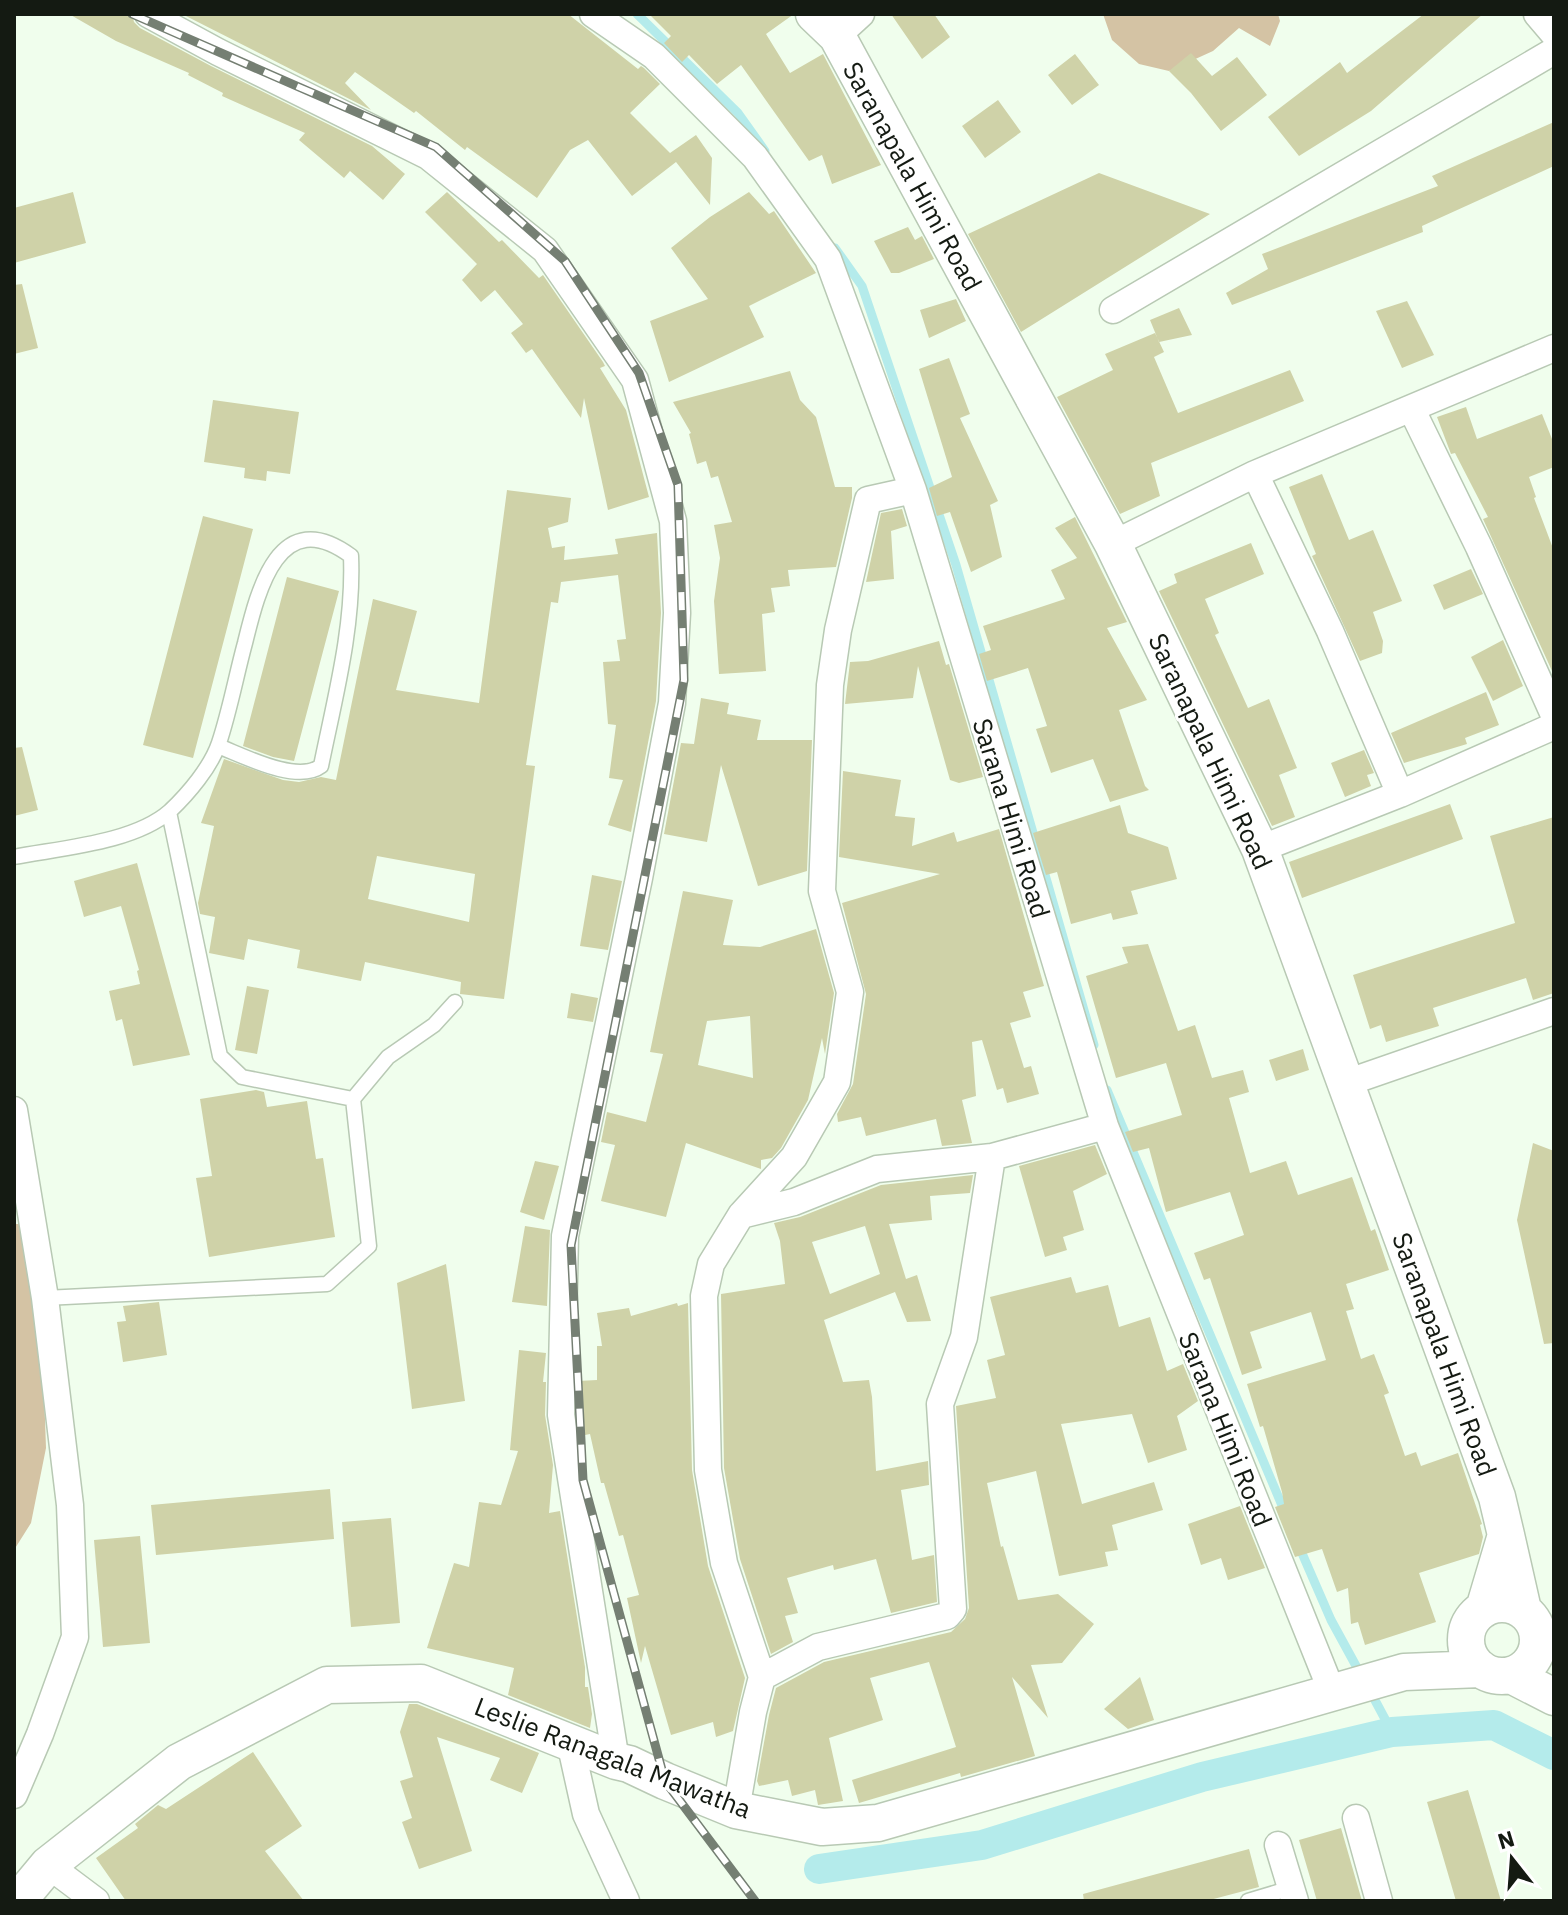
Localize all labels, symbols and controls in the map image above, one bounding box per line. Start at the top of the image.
street label: Saranapala Himi Road [836,55,990,297]
street label: Saranapala Himi Road [1141,627,1281,875]
street label: Sarana Himi Road [965,714,1059,922]
street label: Saranapala Himi Road [1385,1227,1505,1481]
street label: Sarana Himi Road [1171,1327,1281,1531]
street label: Leslie Ranagala Mawatha [470,1689,756,1826]
north arrow [1472,1819,1552,1899]
text: N [1494,1823,1518,1856]

